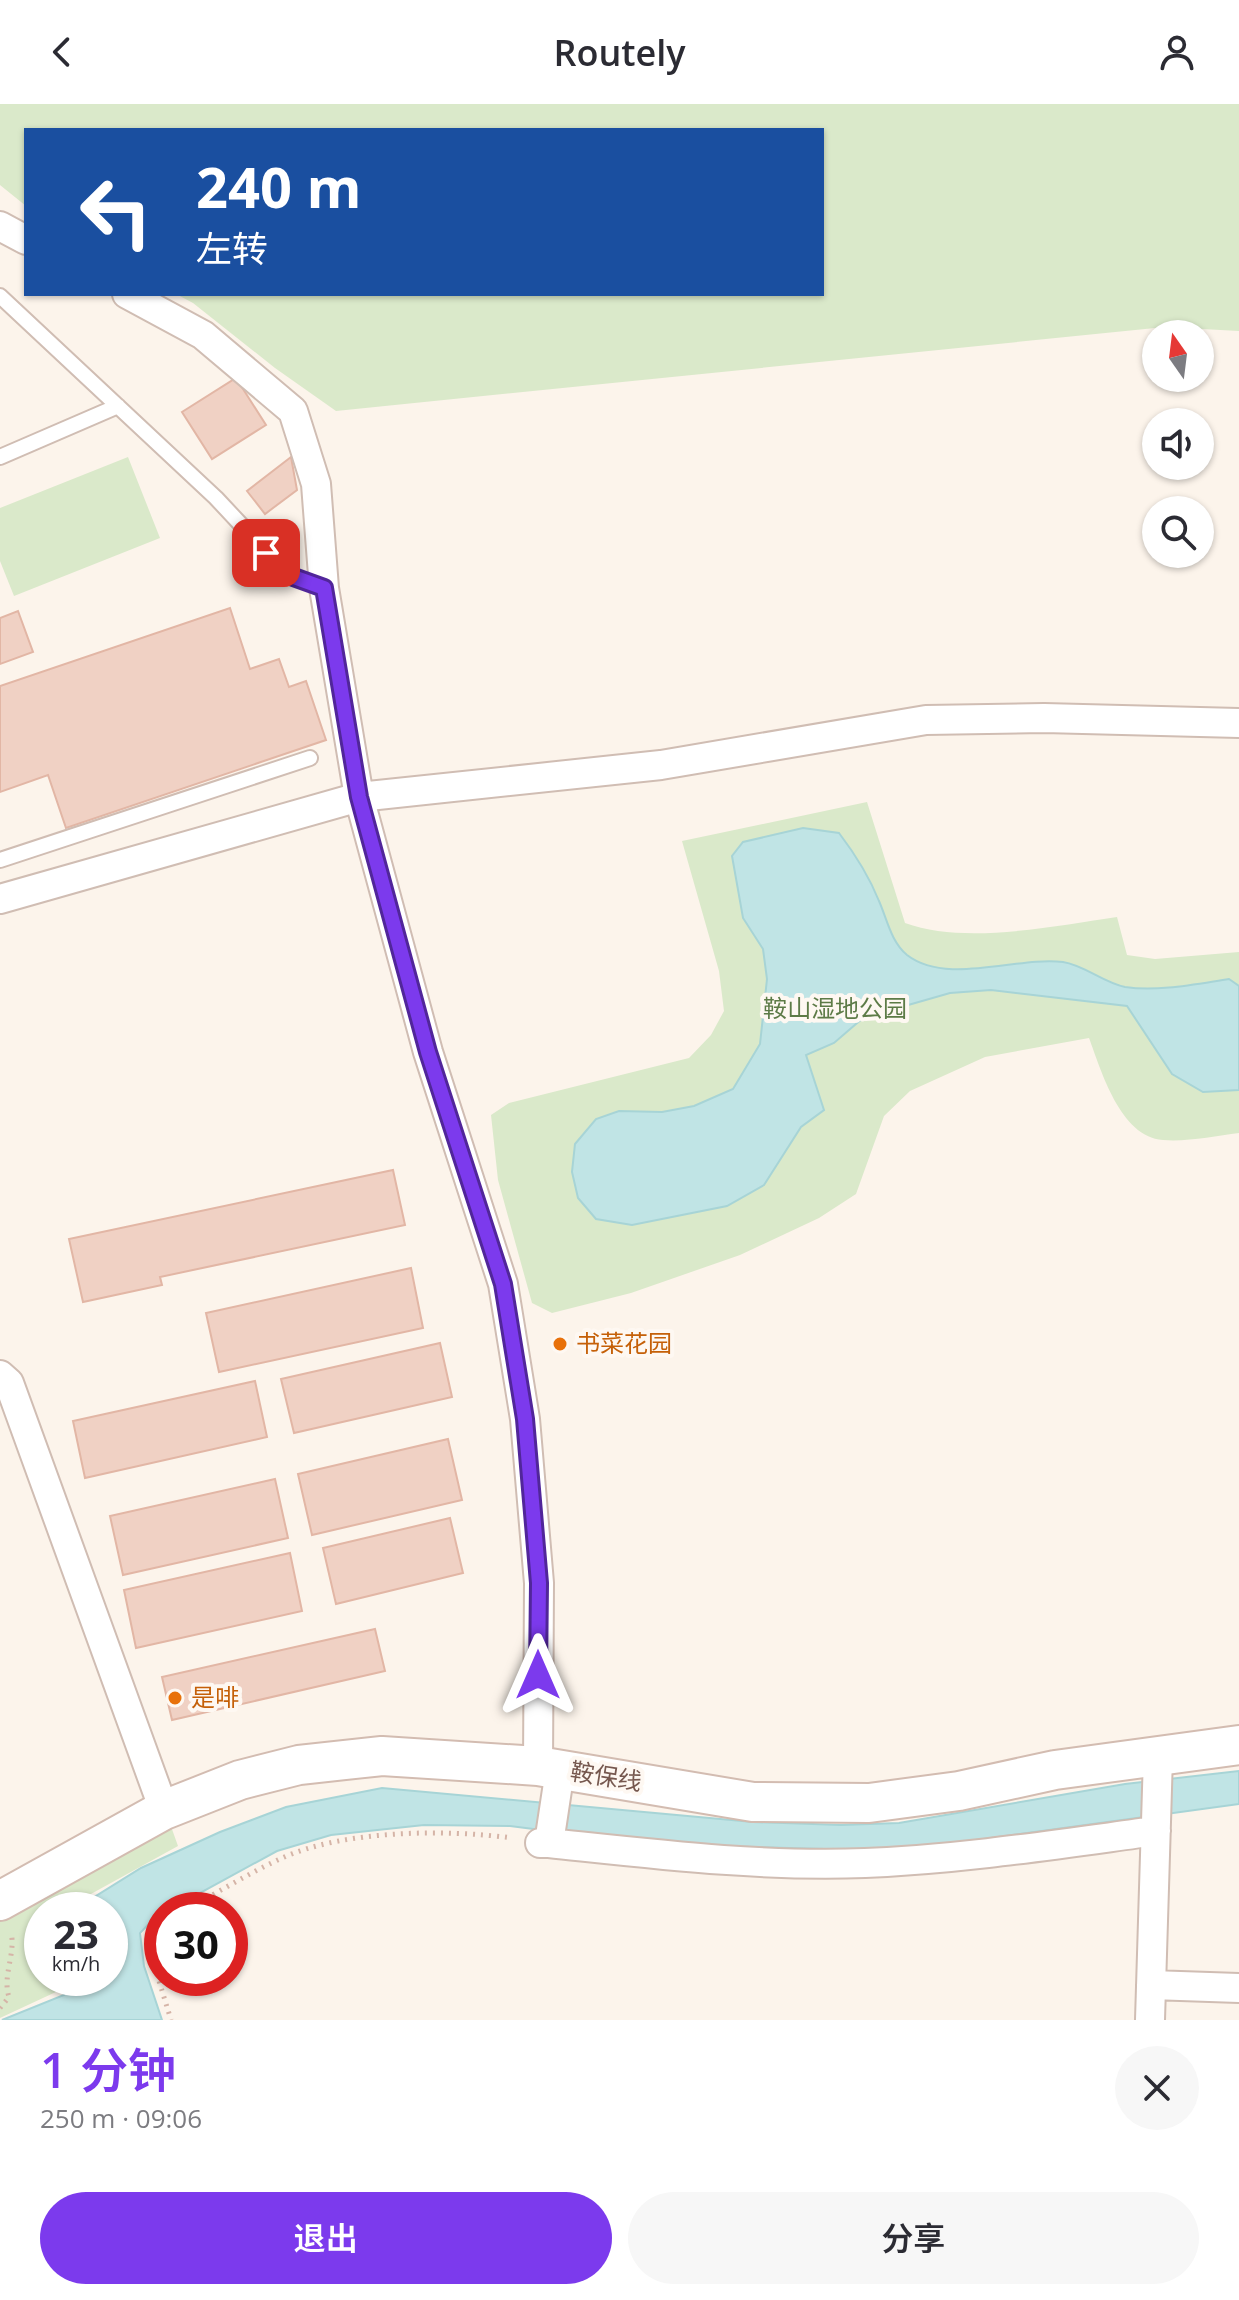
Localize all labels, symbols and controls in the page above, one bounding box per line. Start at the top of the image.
text: Routely [553,28,686,77]
icon: back [40,30,84,74]
icon: person [1155,30,1199,74]
text: 240 m [196,148,362,224]
icon: left [64,160,168,264]
text: 左转 [196,224,268,273]
north arrow [1142,320,1214,392]
map controls [1142,320,1214,568]
button: sound [1142,408,1214,480]
button: search [1142,496,1214,568]
pin [232,519,300,587]
icon: arrive [244,531,288,575]
park label: 鞍山湿地公园 [763,991,907,1024]
place label: 书菜花园 [576,1326,672,1359]
marker: 书菜花园 [551,1335,569,1353]
position arrow [496,1633,580,1717]
place label: 是啡 [191,1680,239,1713]
marker: 是啡 [166,1689,184,1707]
street label: 鞍保线 [568,1754,644,1797]
speed limit sign: 30 [144,1892,248,1996]
text: 23 [53,1906,99,1961]
text: km/h [52,1950,100,1977]
text: 1 分钟 [40,2037,176,2102]
button: close [1115,2046,1199,2130]
text: 250 m · 09:06 [40,2100,202,2136]
button: 退出 [40,2192,612,2284]
button: 分享 [628,2192,1199,2284]

